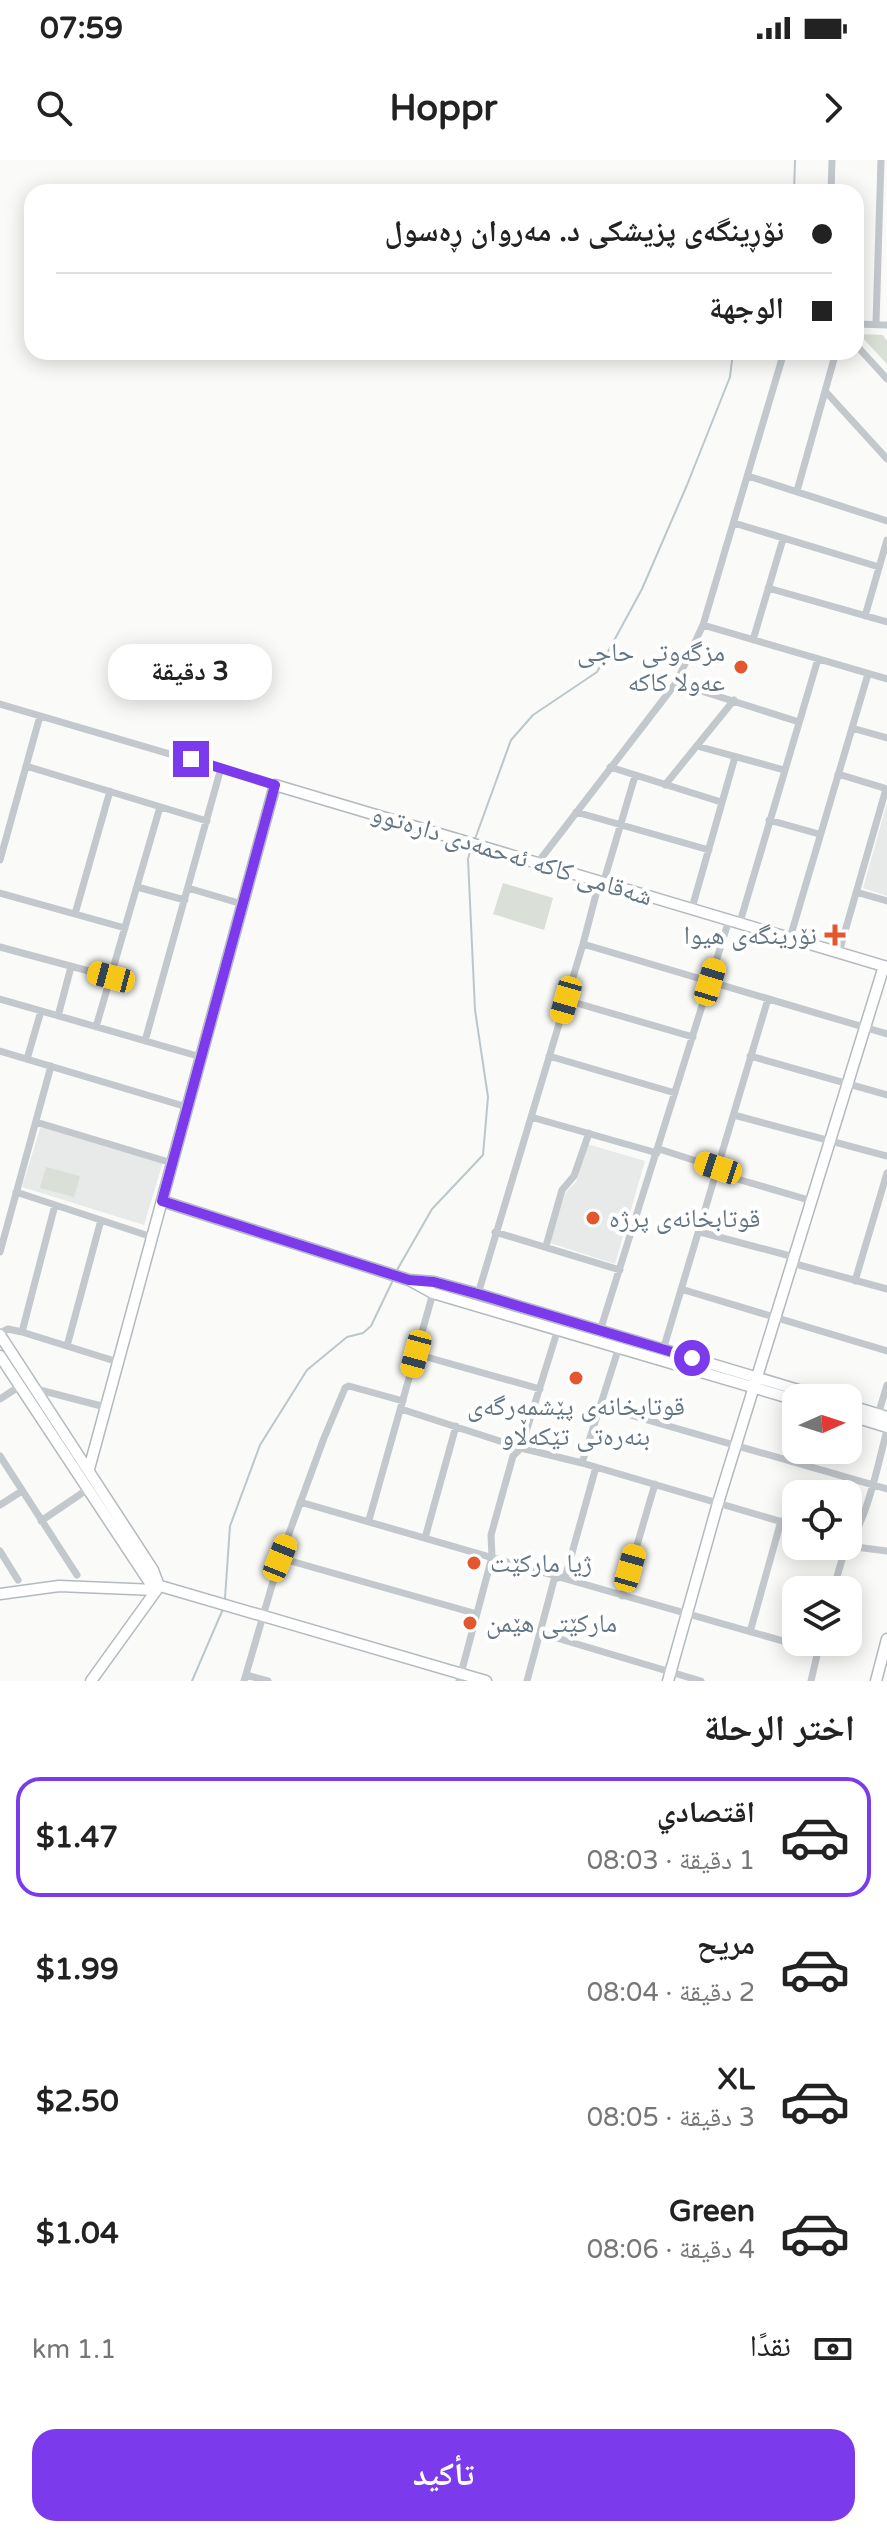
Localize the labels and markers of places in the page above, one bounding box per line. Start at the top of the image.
place label: مزگەوتی حاجی عەولا کاکە [577,637,725,698]
marker: مزگەوتی حاجی عەولا کاکە [732,658,750,676]
place label: نۆرینگەی هیوا [684,920,817,951]
marker: نۆرینگەی هیوا [824,924,846,946]
place label: قوتابخانەی پرژە [609,1203,760,1234]
marker: قوتابخانەی پرژە [584,1209,602,1227]
marker: قوتابخانەی پێشمەرگەی بنەرەتی تێکەڵاو [567,1369,585,1387]
place label: قوتابخانەی پێشمەرگەی بنەرەتی تێکەڵاو [467,1391,685,1452]
place label: ژیا مارکێت [490,1548,592,1579]
marker: ژیا مارکێت [465,1554,483,1572]
place label: مارکێتی هێمن [486,1608,617,1639]
marker: مارکێتی هێمن [461,1614,479,1632]

